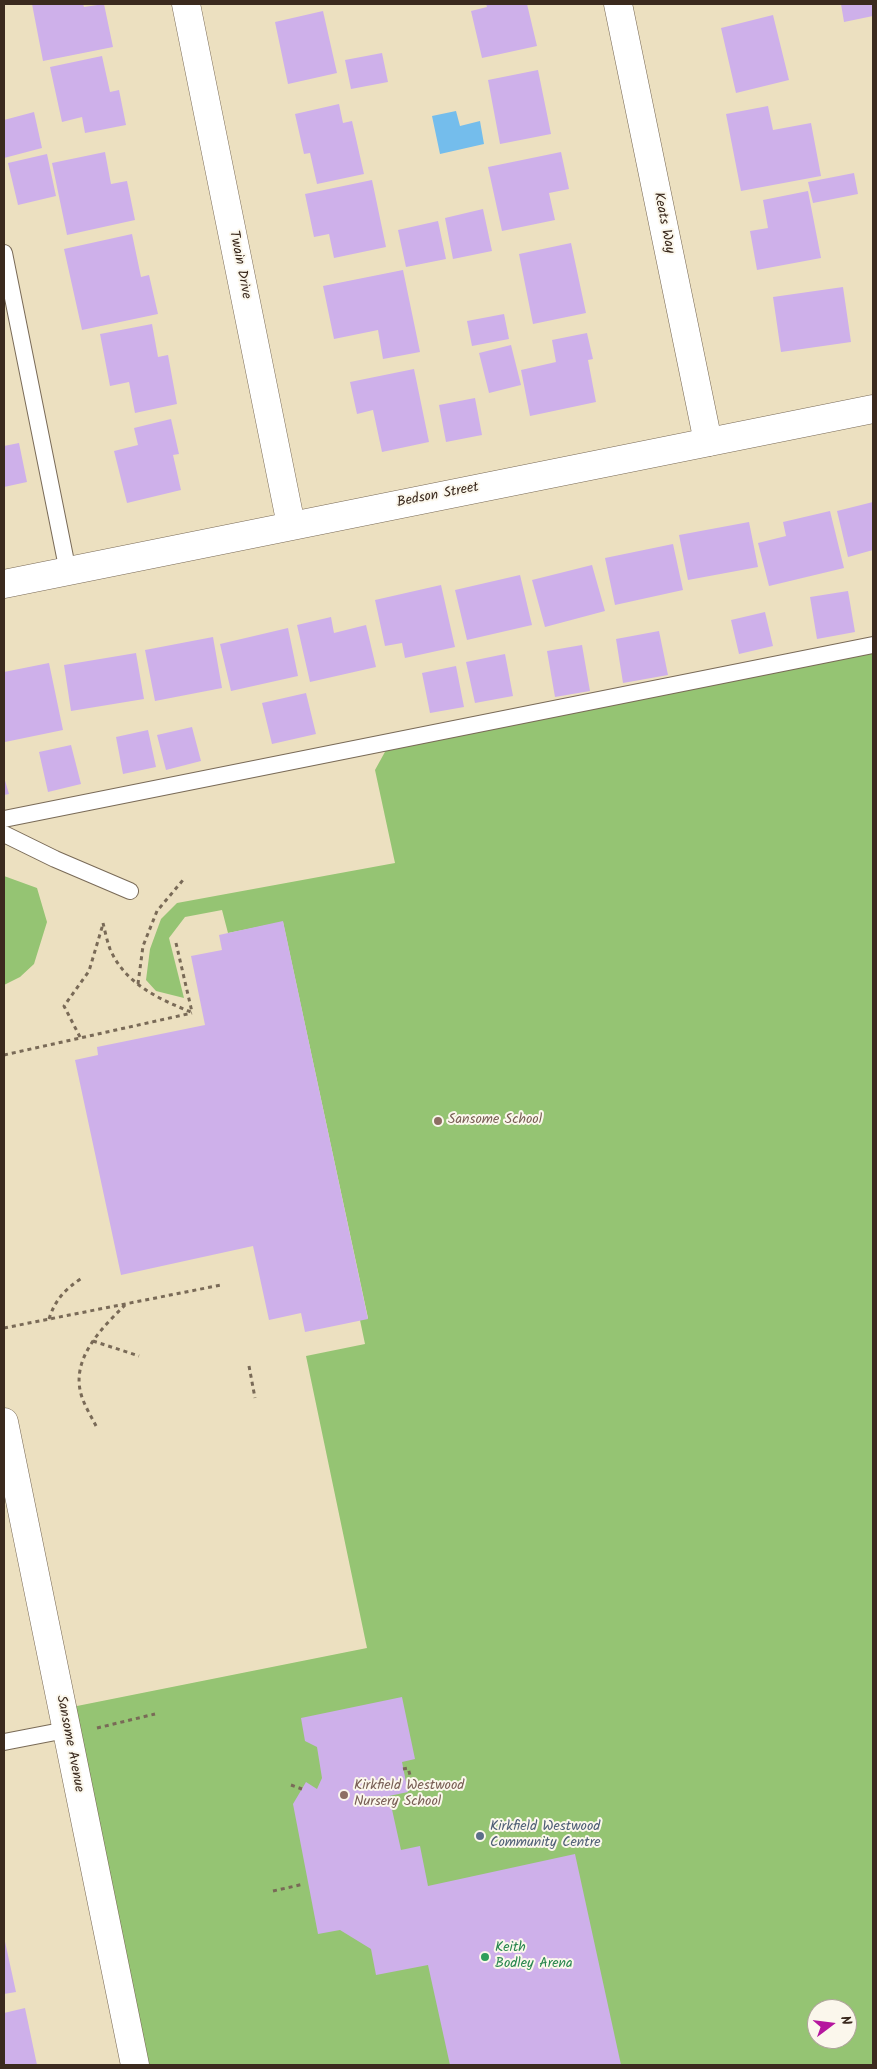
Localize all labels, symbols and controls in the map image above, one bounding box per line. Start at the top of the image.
street label: Keats Way [649,191,677,255]
street label: Twain Drive [224,229,254,301]
street label: Bedson Street [396,480,480,512]
place label: Sansome School [448,1113,542,1129]
marker: Sansome School [432,1115,444,1127]
street label: Sansome Avenue [51,1694,87,1794]
place label: Kirkfield Westwood Nursery School [354,1779,464,1811]
marker: Kirkfield Westwood Nursery School [338,1789,350,1801]
place label: Kirkfield Westwood Community Centre [490,1820,601,1852]
marker: Kirkfield Westwood Community Centre [474,1830,486,1842]
place label: Keith Bodley Arena [495,1941,573,1974]
marker: Keith Bodley Arena [479,1951,491,1963]
north arrow [807,1999,857,2049]
text: N [834,2013,857,2027]

